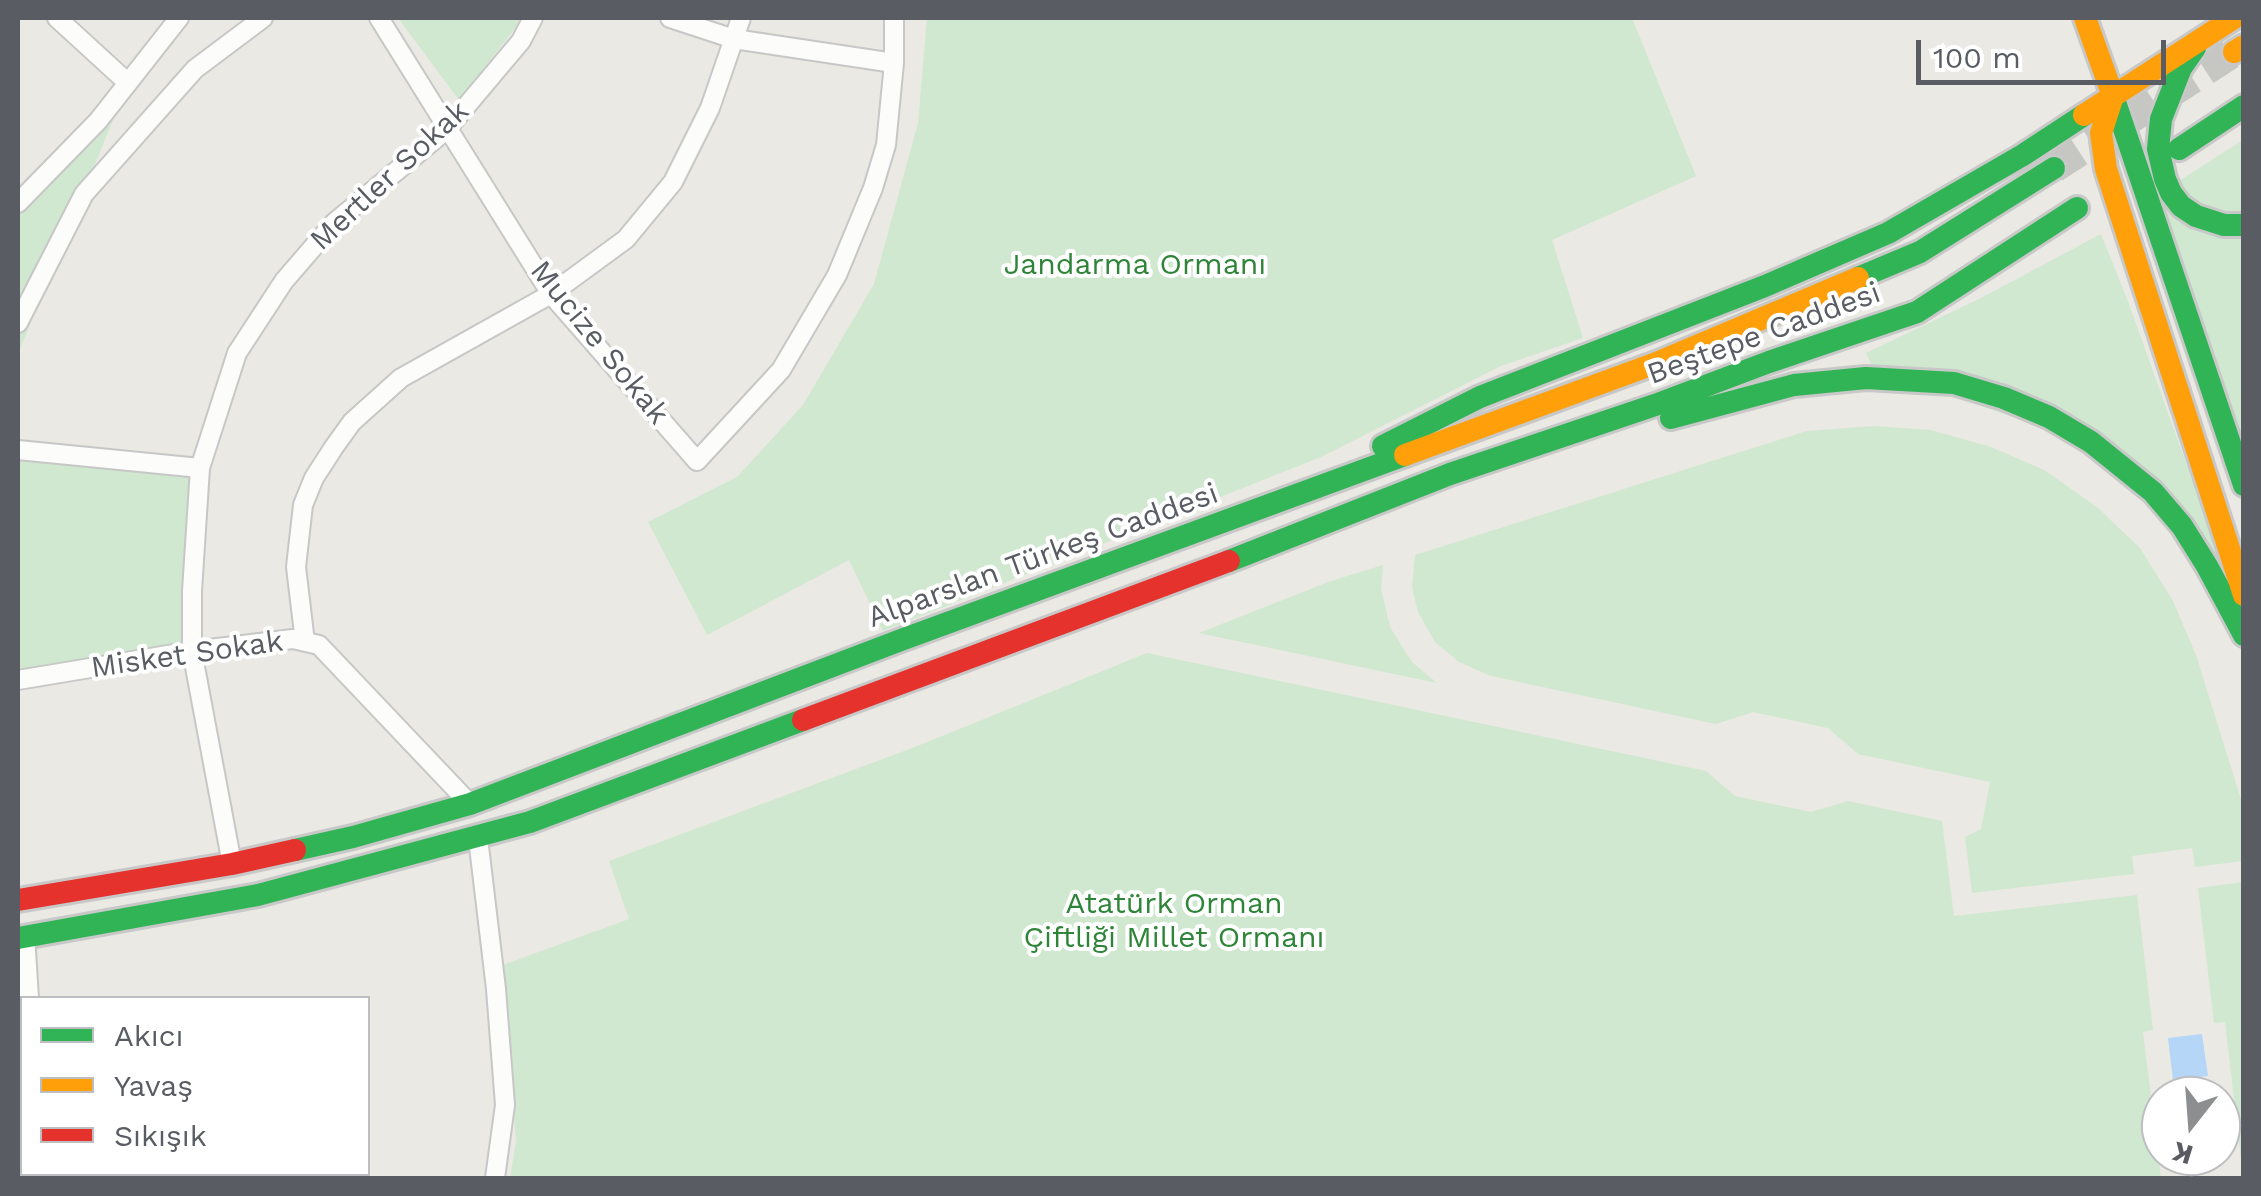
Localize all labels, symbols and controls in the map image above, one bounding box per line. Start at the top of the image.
scale bar [1921,20,2171,82]
text: 100 m [1933,40,2021,75]
street label: Mertler Sokak [303,93,477,259]
park label: Jandarma Ormanı [1004,247,1266,283]
street label: Mucize Sokak [522,254,676,432]
street label: Beştepe Caddesi [1643,275,1885,393]
street label: Alparslan Türkeş Caddesi [863,476,1223,636]
street label: Misket Sokak [89,624,285,686]
park label: Atatürk Orman Çiftliği Millet Ormanı [1023,886,1325,956]
legend [20,996,370,1176]
text: Akıcı [114,1018,184,1053]
text: Yavaş [114,1068,193,1103]
north arrow [2141,1076,2241,1176]
text: Sıkışık [114,1118,207,1153]
text: K [2169,1135,2197,1172]

